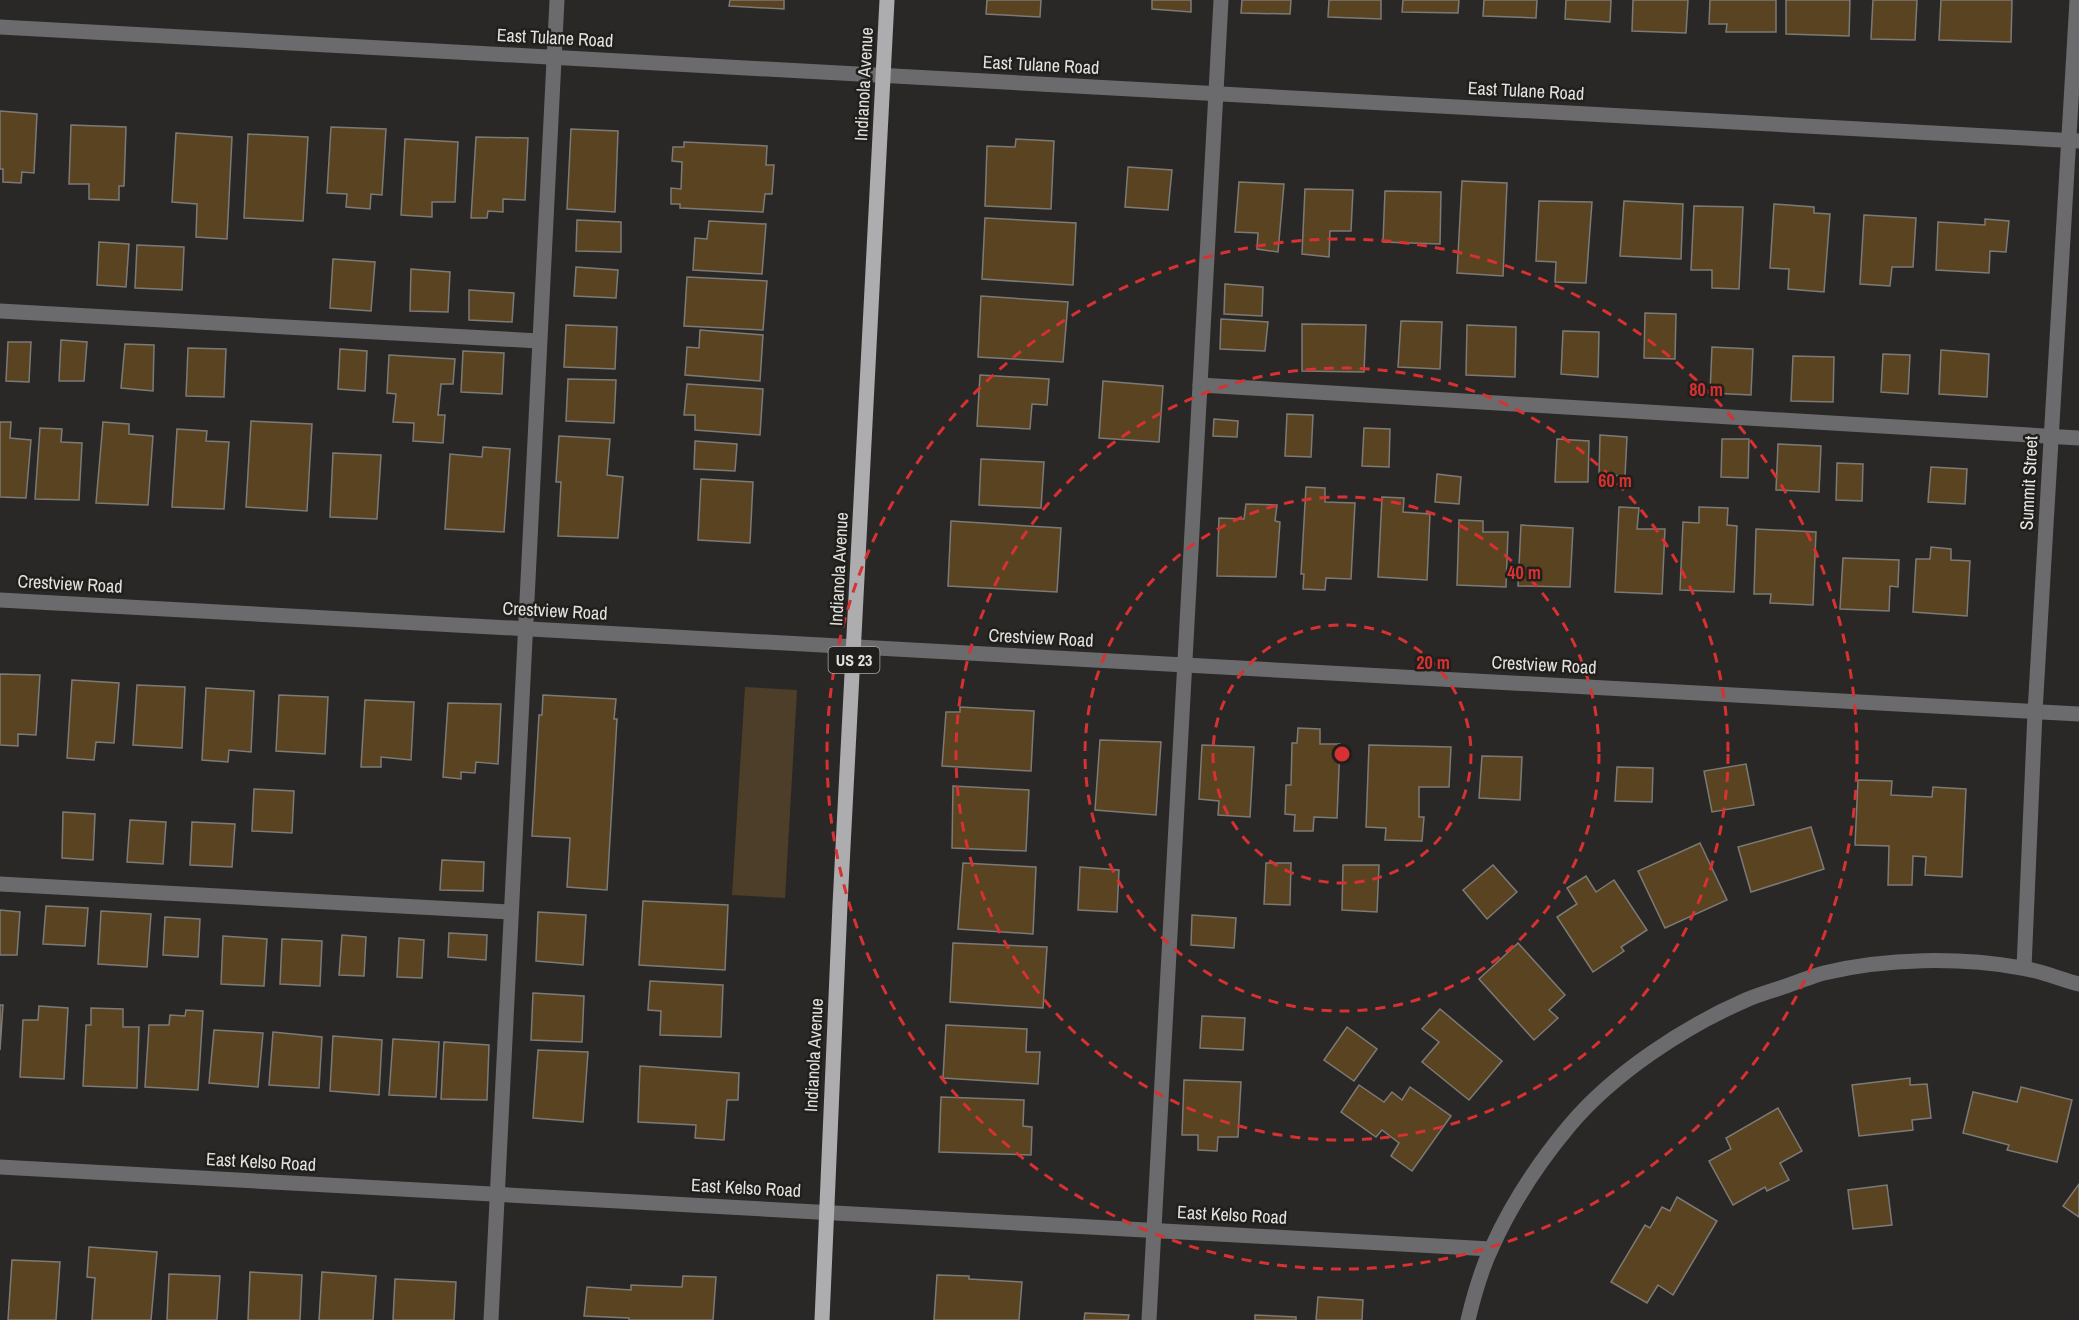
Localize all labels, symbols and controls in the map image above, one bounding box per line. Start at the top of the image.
street label: East Tulane Road [496,22,614,53]
street label: Indianola Avenue [848,26,879,141]
street label: East Tulane Road [982,49,1100,80]
street label: East Tulane Road [1467,75,1585,106]
text: 80 m [1689,377,1723,402]
street label: Summit Street [2014,435,2043,531]
text: 60 m [1598,468,1632,493]
street label: Indianola Avenue [823,511,854,626]
text: 40 m [1507,560,1541,585]
street label: Crestview Road [17,568,123,599]
street label: Crestview Road [502,595,608,626]
street label: Crestview Road [988,622,1094,653]
road number: US 23 [828,647,880,673]
street label: Crestview Road [1491,649,1597,680]
text: 20 m [1416,650,1450,675]
centre of rings [1332,744,1352,764]
street label: Indianola Avenue [798,997,829,1112]
street label: East Kelso Road [205,1146,317,1177]
street label: East Kelso Road [690,1172,802,1203]
street label: East Kelso Road [1176,1199,1288,1230]

